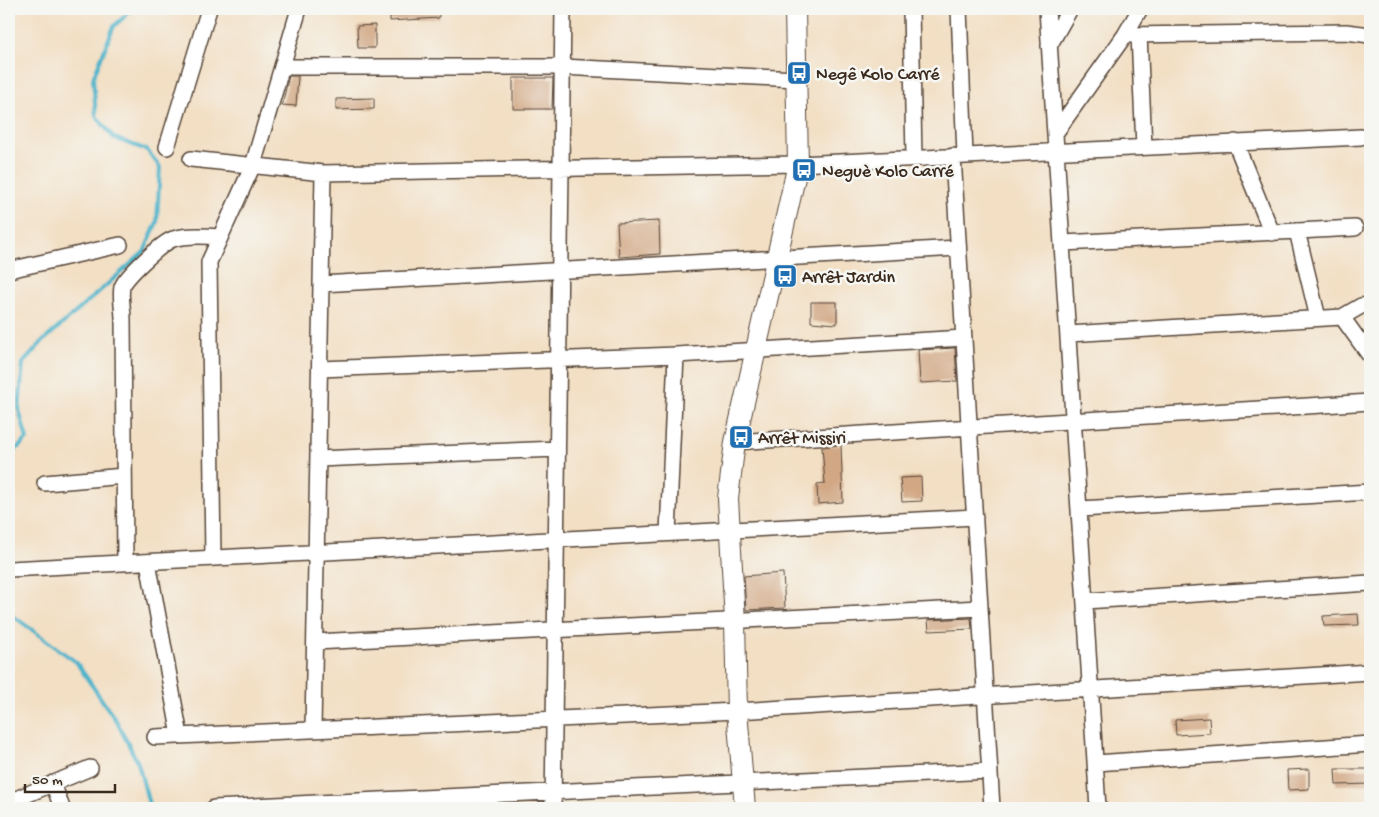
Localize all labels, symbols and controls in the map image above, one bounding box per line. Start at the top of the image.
bus stop icon: Negê Kolo Carré [786,60,812,86]
place label: Negê Kolo Carré [816,65,940,86]
bus stop icon: Neguè Kolo Carré [791,157,817,183]
place label: Neguè Kolo Carré [822,162,955,183]
bus stop icon: Arrêt Jardin [772,263,798,289]
place label: Arrêt Jardin [802,268,896,289]
bus stop icon: Arrêt Missiri [728,424,754,450]
place label: Arrêt Missiri [758,429,846,450]
scale bar [25,762,115,794]
text: 50 m [32,772,63,790]

